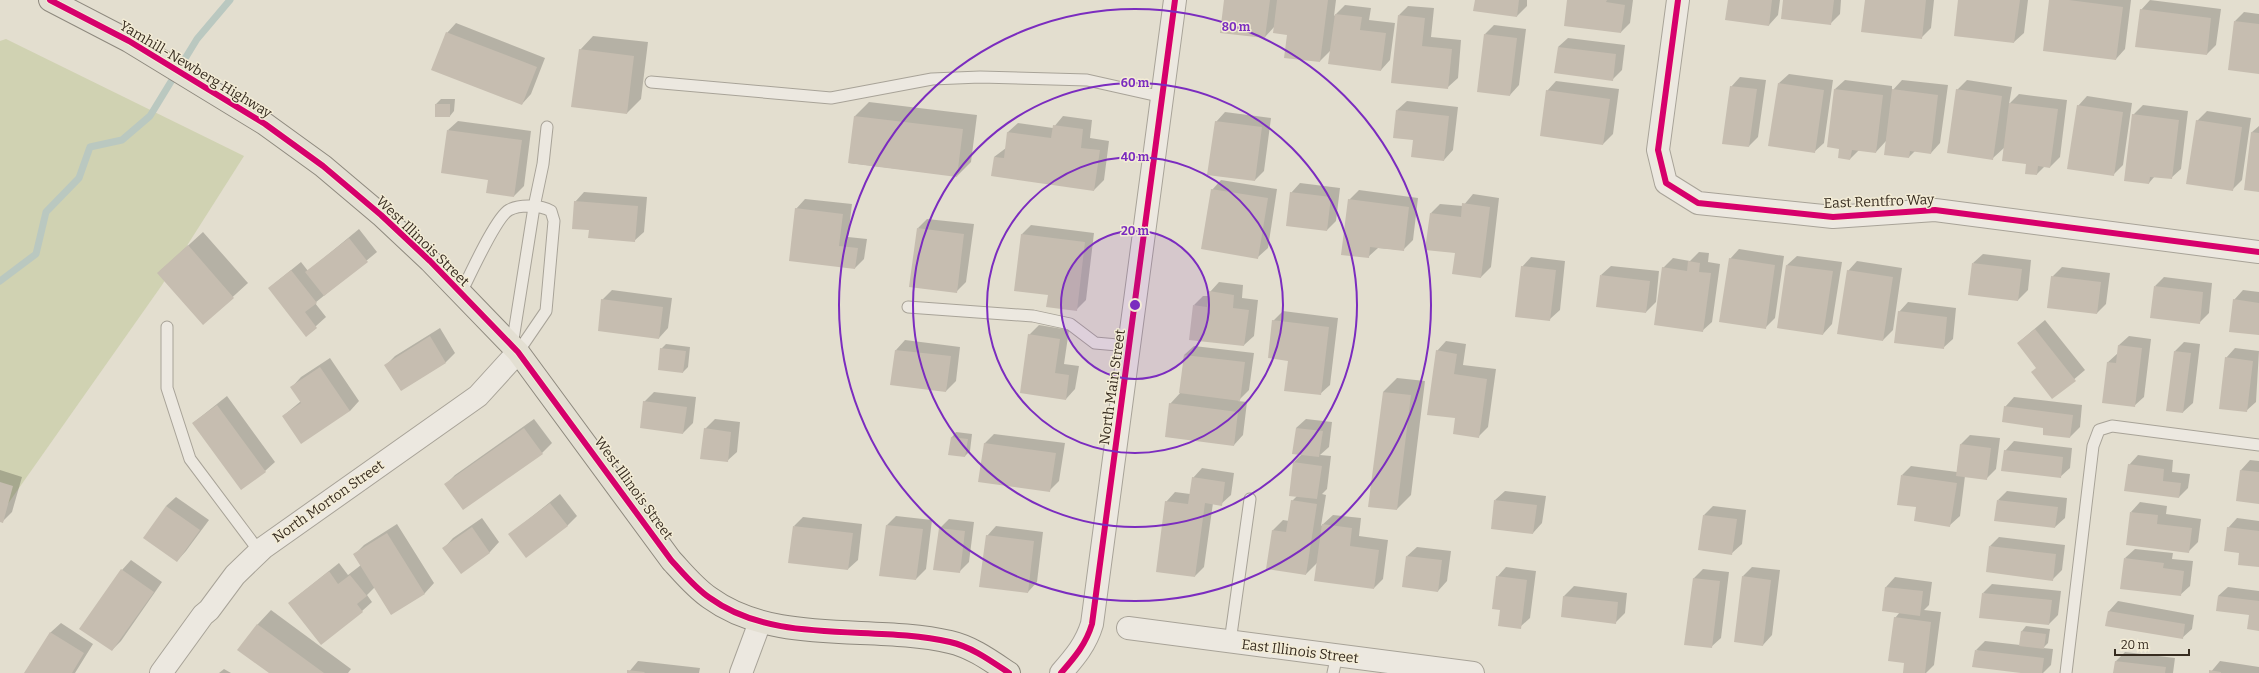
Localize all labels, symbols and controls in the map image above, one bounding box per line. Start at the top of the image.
street label: Yamhill-Newberg Highway [117,17,275,122]
text: 80 m [1222,20,1251,34]
text: 60 m [1121,76,1150,90]
text: 40 m [1121,150,1150,164]
street label: East Rentfro Way [1823,191,1935,212]
street label: West Illinois Street [373,193,473,290]
text: 20 m [1121,224,1150,238]
centre of rings [1128,298,1142,312]
street label: North Main Street [1096,328,1129,446]
street label: West Illinois Street [591,434,677,543]
street label: North Morton Street [269,457,387,546]
scale bar [2115,631,2189,657]
street label: East Illinois Street [1240,636,1359,667]
text: 20 m [2121,638,2150,652]

